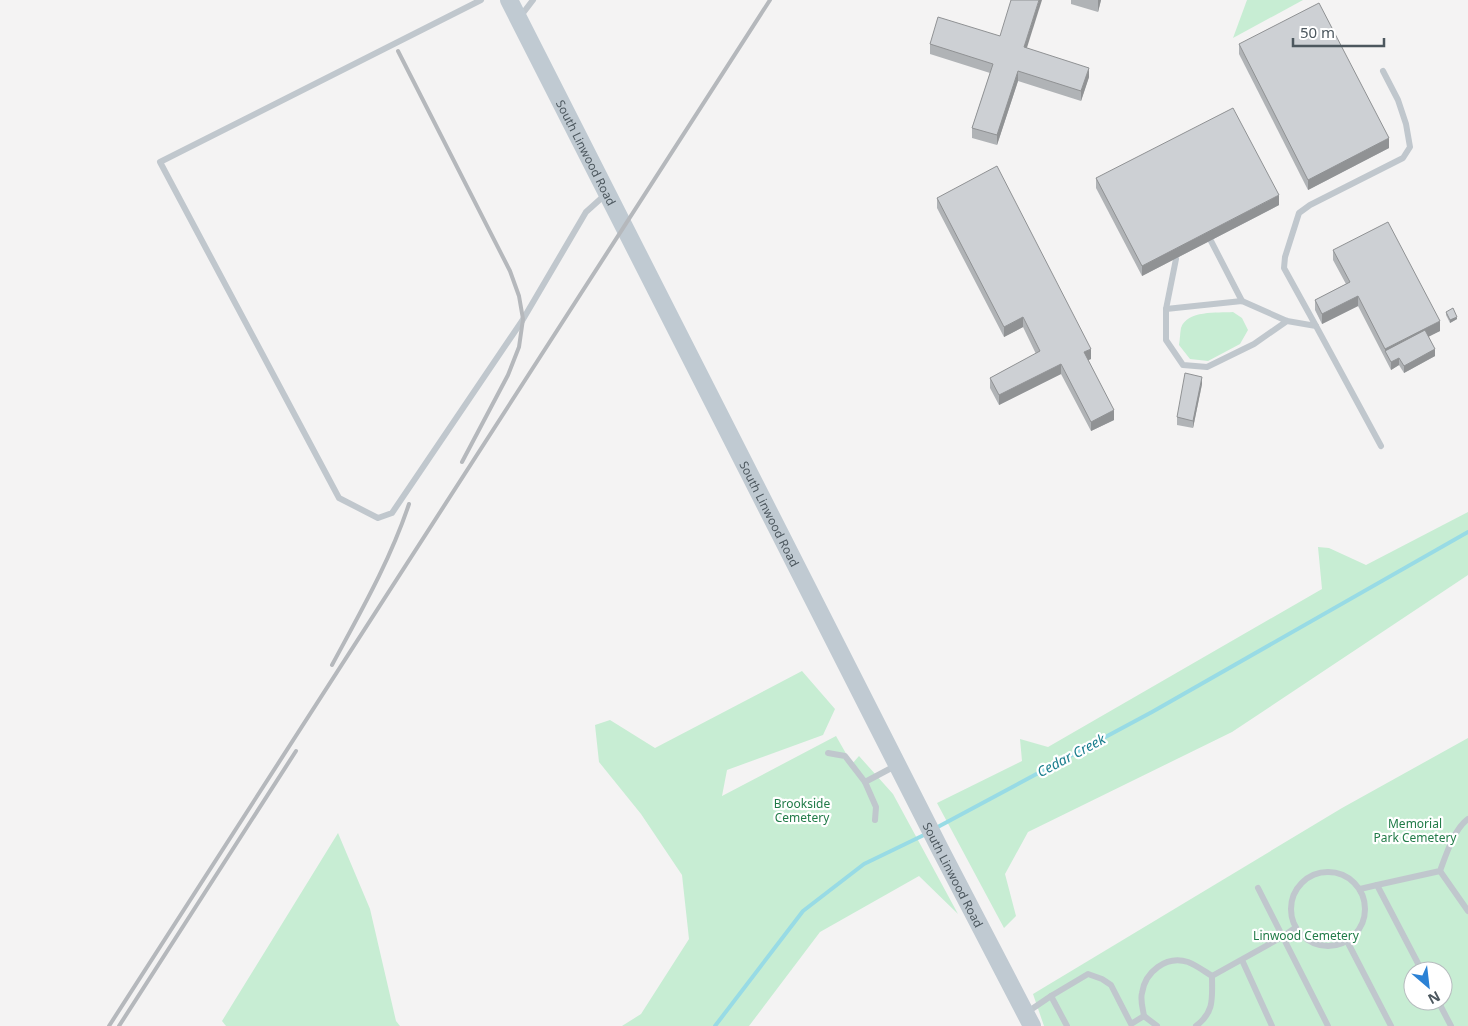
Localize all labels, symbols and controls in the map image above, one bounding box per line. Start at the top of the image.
scale bar [1293,15,1384,47]
text: 50 m [1300,22,1335,42]
street label: South Linwood Road [552,97,620,208]
street label: South Linwood Road [736,458,804,569]
water label: Cedar Creek [1033,729,1109,781]
park label: Brookside Cemetery [774,795,830,826]
park label: Memorial Park Cemetery [1374,815,1457,846]
street label: South Linwood Road [919,819,988,930]
park label: Linwood Cemetery [1253,927,1360,944]
north arrow [1403,961,1453,1011]
text: N [1425,987,1444,1009]

